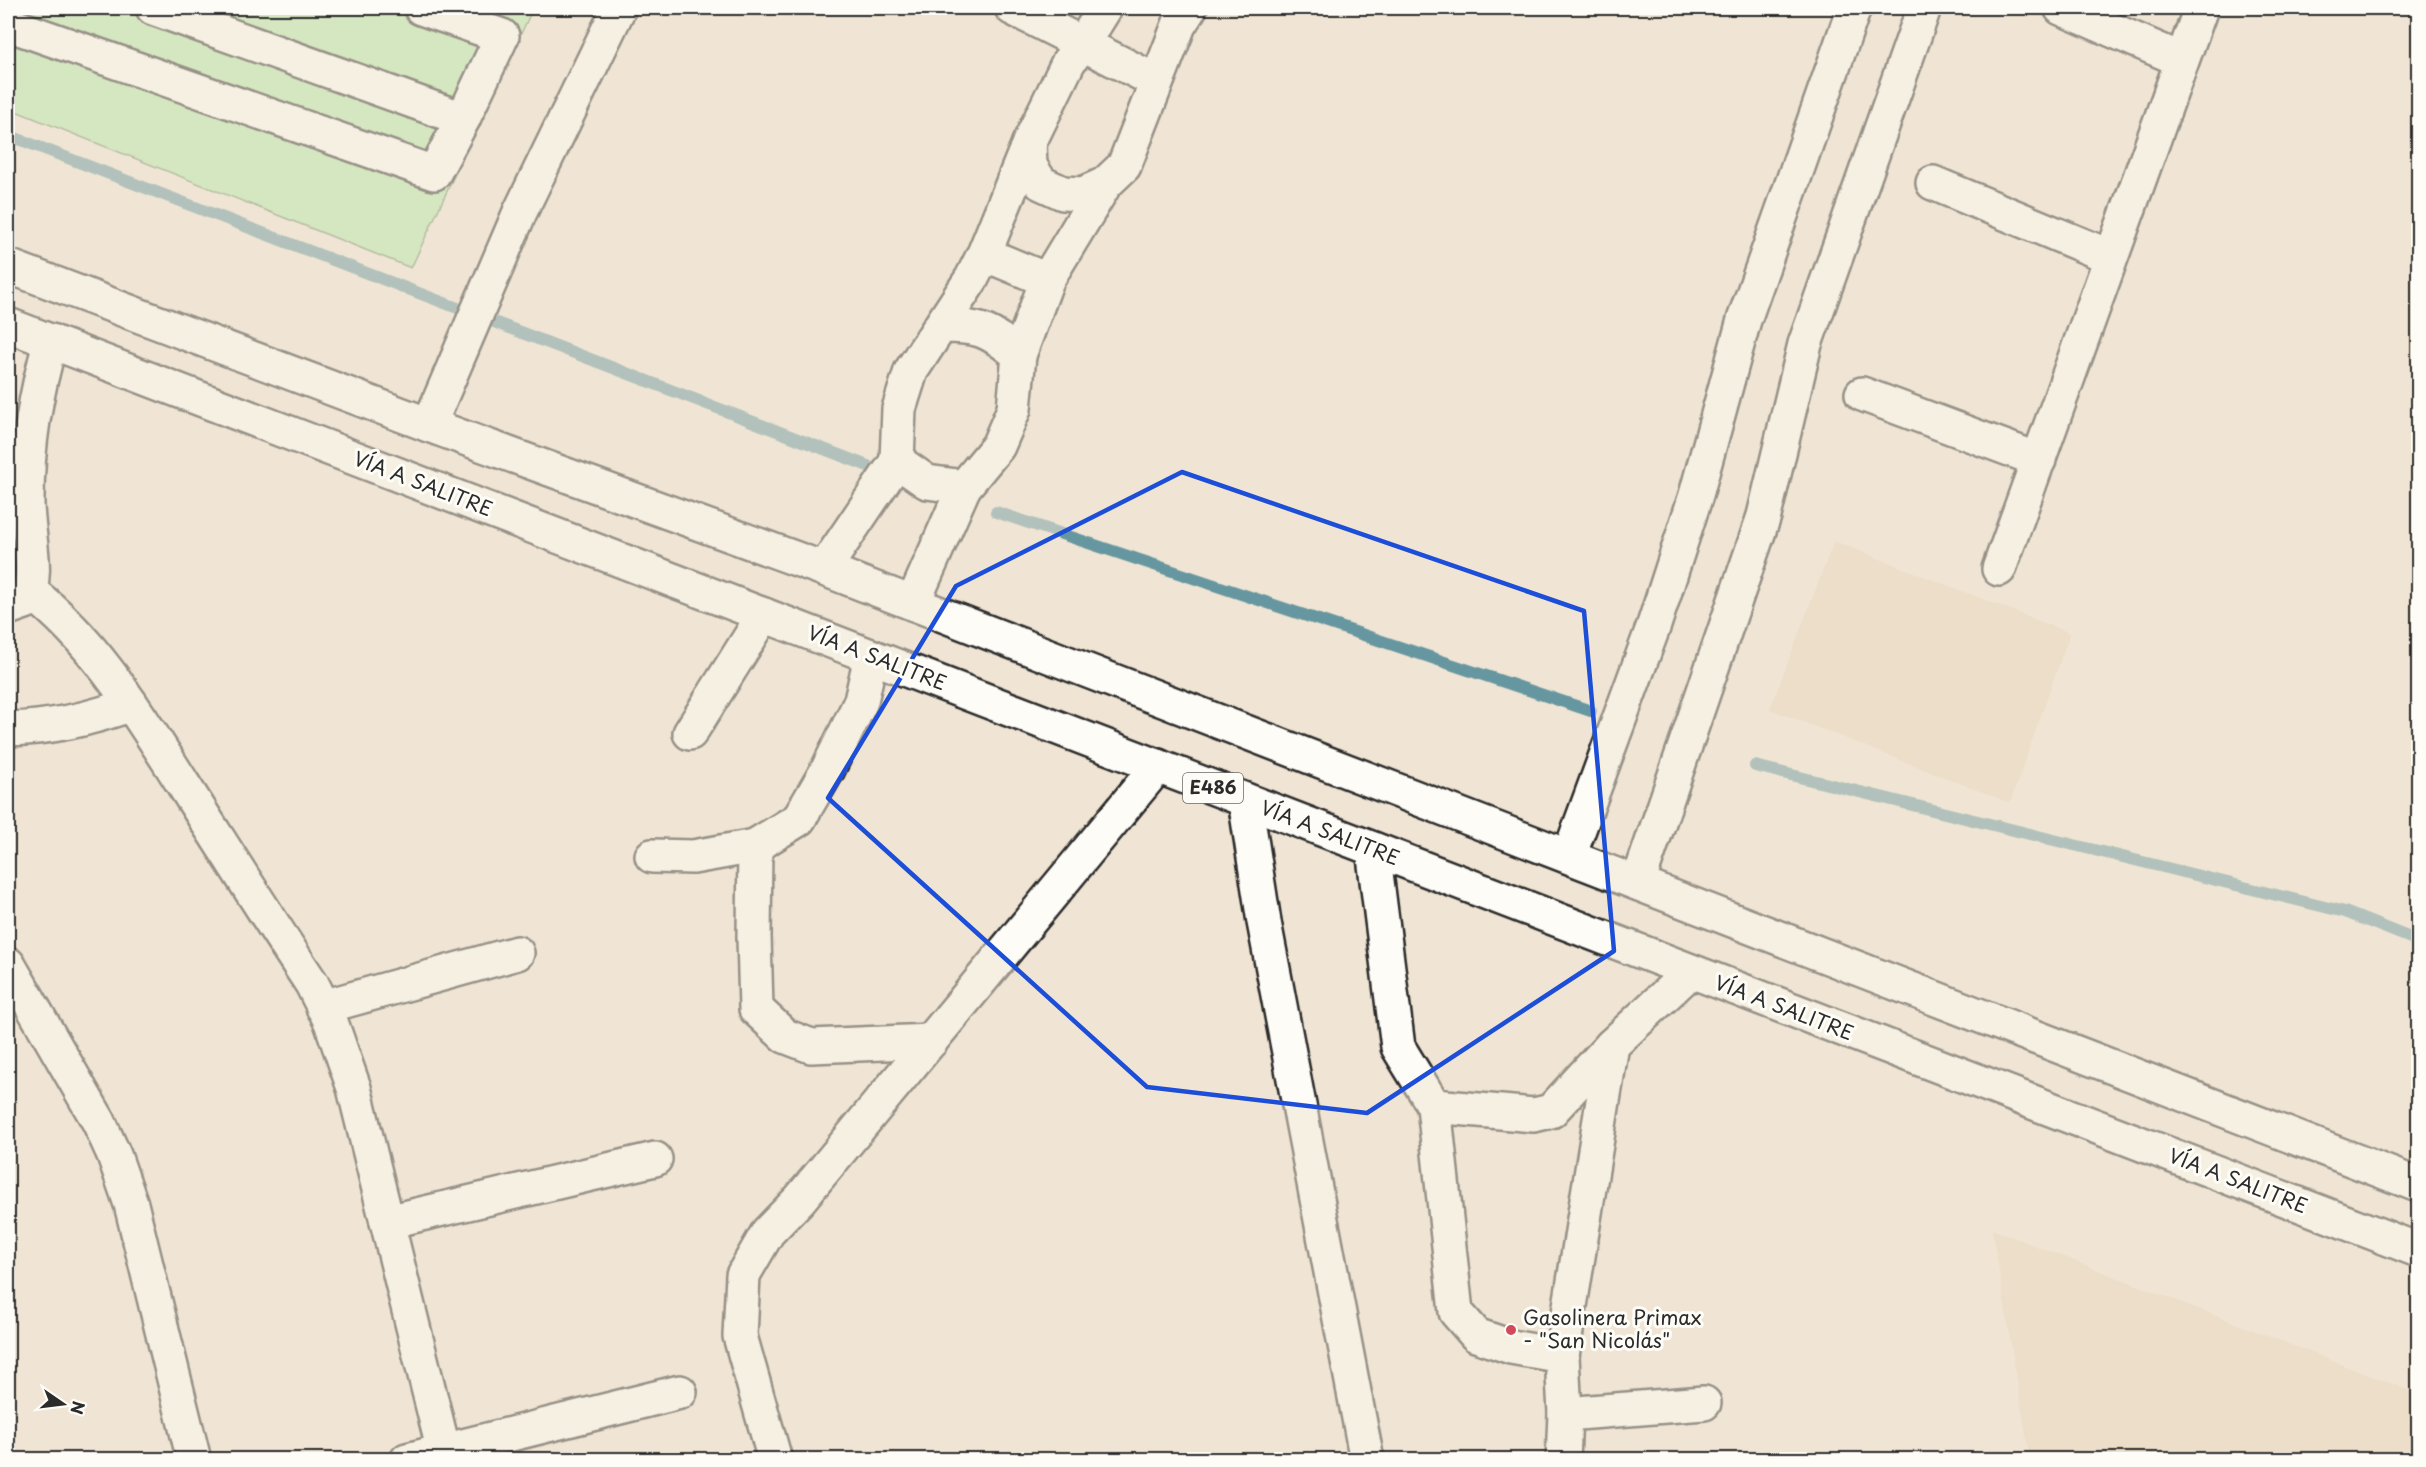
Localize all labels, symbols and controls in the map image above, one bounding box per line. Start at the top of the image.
street label: VÍA A SALITRE [349,443,497,523]
street label: VÍA A SALITRE [803,617,951,697]
road number: E486 [1183,773,1243,803]
street label: VÍA A SALITRE [1256,792,1404,872]
street label: VÍA A SALITRE [1710,967,1858,1047]
street label: VÍA A SALITRE [2164,1140,2312,1220]
place label: Gasolinera Primax - "San Nicolás" [1523,1302,1702,1355]
marker: Gasolinera Primax - "San Nicolás" [1504,1323,1518,1337]
north arrow [33,1374,93,1434]
text: N [65,1399,92,1417]

